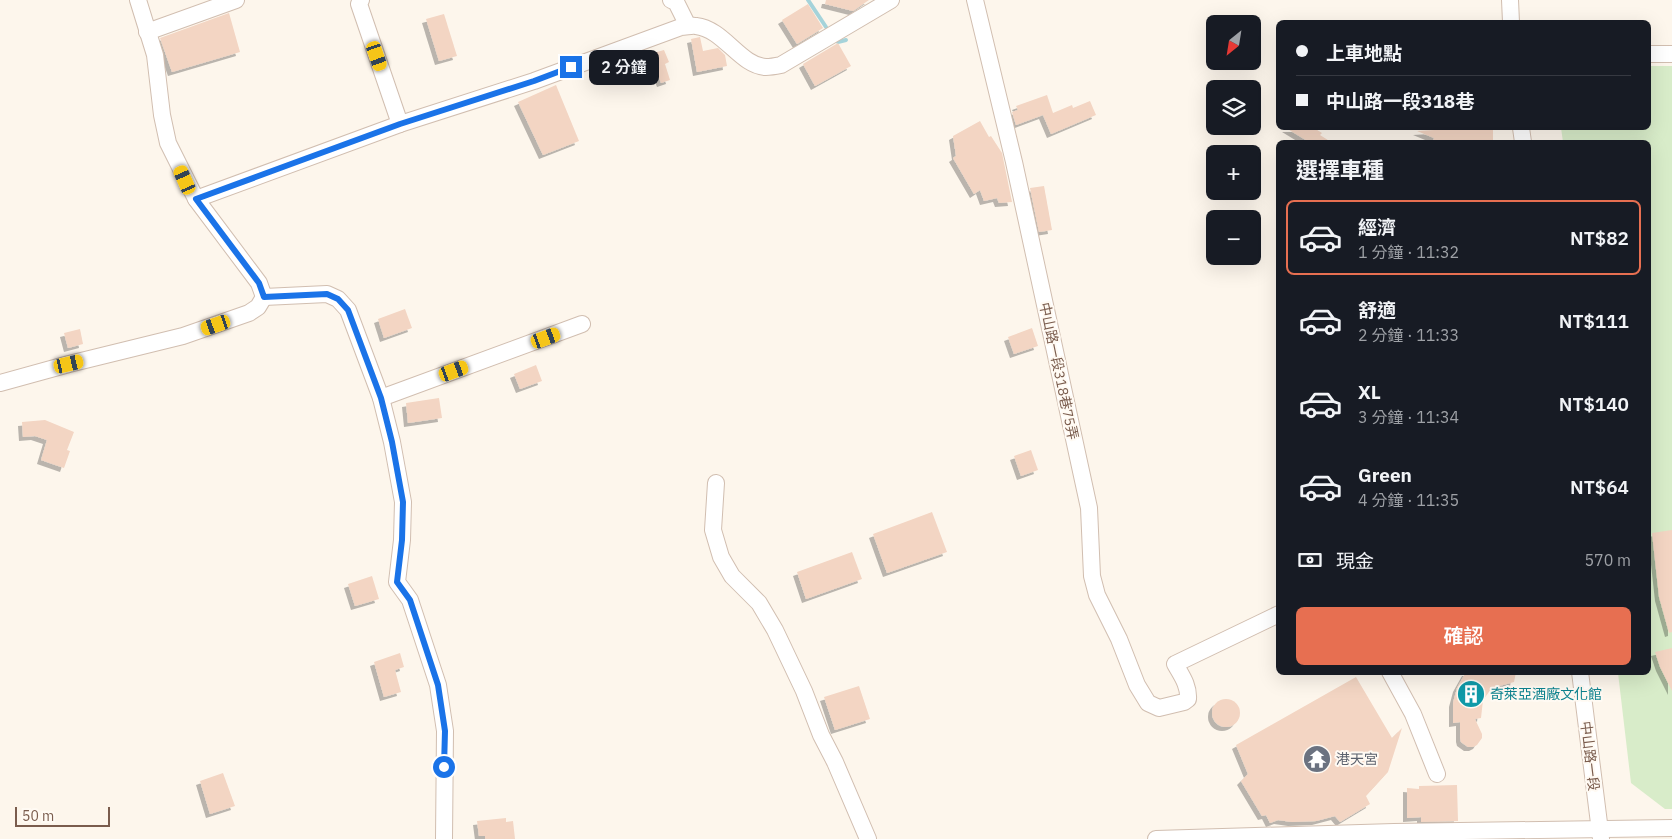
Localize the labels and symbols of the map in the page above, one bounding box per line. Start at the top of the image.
north arrow [1206,15,1261,70]
car [365,39,388,73]
callout: 2 分鐘 [588,50,658,84]
route end [560,56,582,78]
car [172,163,197,197]
street label: 中山路一段318巷75弄 [1036,301,1082,441]
car [199,313,232,337]
car [529,326,562,350]
car [52,353,85,375]
car [437,359,470,383]
building icon: 奇萊亞酒廠文化館 [1456,679,1486,709]
place label: 奇萊亞酒廠文化館 [1490,685,1602,703]
street label: 中山路一段 [1577,720,1603,792]
temple icon: 港天宮 [1302,744,1332,774]
place label: 港天宮 [1336,750,1378,768]
route start [433,756,455,778]
scale bar [15,804,110,827]

